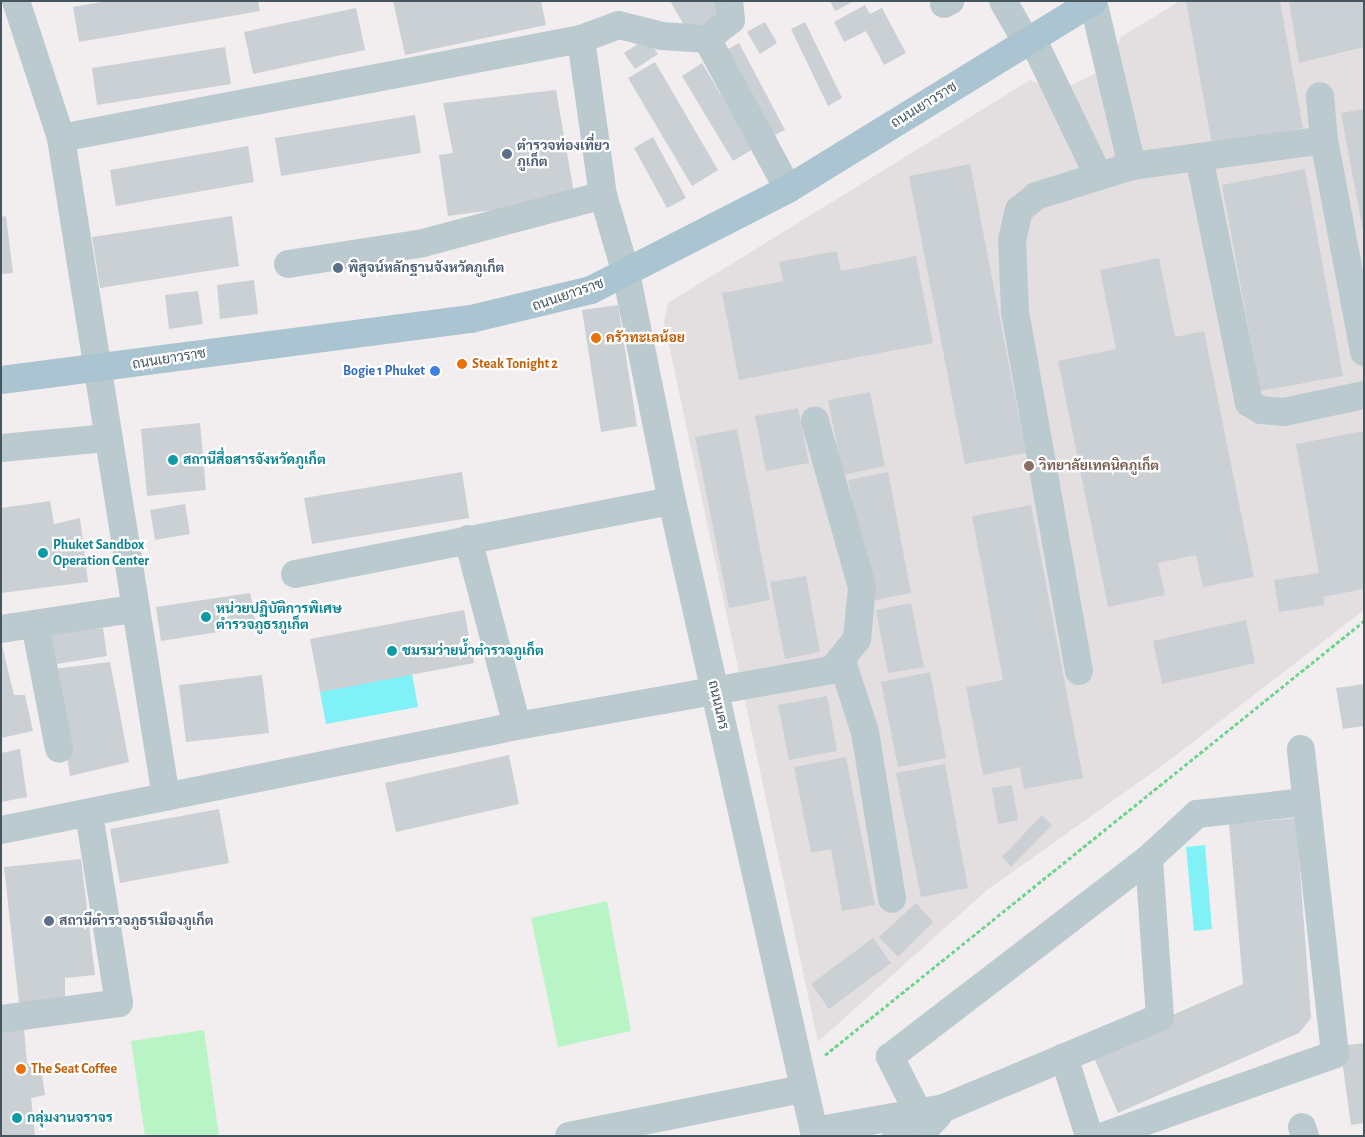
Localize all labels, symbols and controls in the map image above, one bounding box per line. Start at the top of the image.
street label: ถนนเยาวราช [888,78,960,132]
place label: ตำรวจท่องเที่ยว ภูเก็ต [517,138,610,170]
marker: ตำรวจท่องเที่ยว ภูเก็ต [501,148,513,160]
place label: พิสูจน์หลักฐานจังหวัดภูเก็ต [348,260,504,276]
marker: พิสูจน์หลักฐานจังหวัดภูเก็ต [332,262,344,274]
street label: ถนนเยาวราช [530,275,606,315]
place label: ครัวทะเลน้อย [606,330,685,346]
marker: ครัวทะเลน้อย [590,332,602,344]
street label: ถนนเยาวราช [131,345,207,373]
place label: Steak Tonight 2 [472,356,558,372]
marker: Steak Tonight 2 [456,358,468,370]
place label: Bogie 1 Phuket [343,363,425,379]
marker: Bogie 1 Phuket [429,365,441,377]
place label: สถานีสื่อสารจังหวัดภูเก็ต [183,452,326,468]
marker: สถานีสื่อสารจังหวัดภูเก็ต [167,454,179,466]
place label: วิทยาลัยเทคนิคภูเก็ต [1039,458,1159,474]
marker: วิทยาลัยเทคนิคภูเก็ต [1023,460,1035,472]
place label: Phuket Sandbox Operation Center [53,537,149,570]
marker: Phuket Sandbox Operation Center [37,547,49,559]
place label: หน่วยปฏิบัติการพิเศษ ตำรวจภูธรภูเก็ต [216,601,342,634]
marker: หน่วยปฏิบัติการพิเศษ ตำรวจภูธรภูเก็ต [200,611,212,623]
place label: ชมรมว่ายน้ำตำรวจภูเก็ต [402,643,544,659]
marker: ชมรมว่ายน้ำตำรวจภูเก็ต [386,645,398,657]
street label: ถนนนคร [704,679,732,731]
place label: สถานีตำรวจภูธรเมืองภูเก็ต [59,913,213,929]
marker: สถานีตำรวจภูธรเมืองภูเก็ต [43,915,55,927]
place label: The Seat Coffee [31,1061,117,1077]
marker: The Seat Coffee [15,1063,27,1075]
place label: กลุ่มงานจราจร [27,1110,113,1126]
marker: กลุ่มงานจราจร [11,1112,23,1124]

